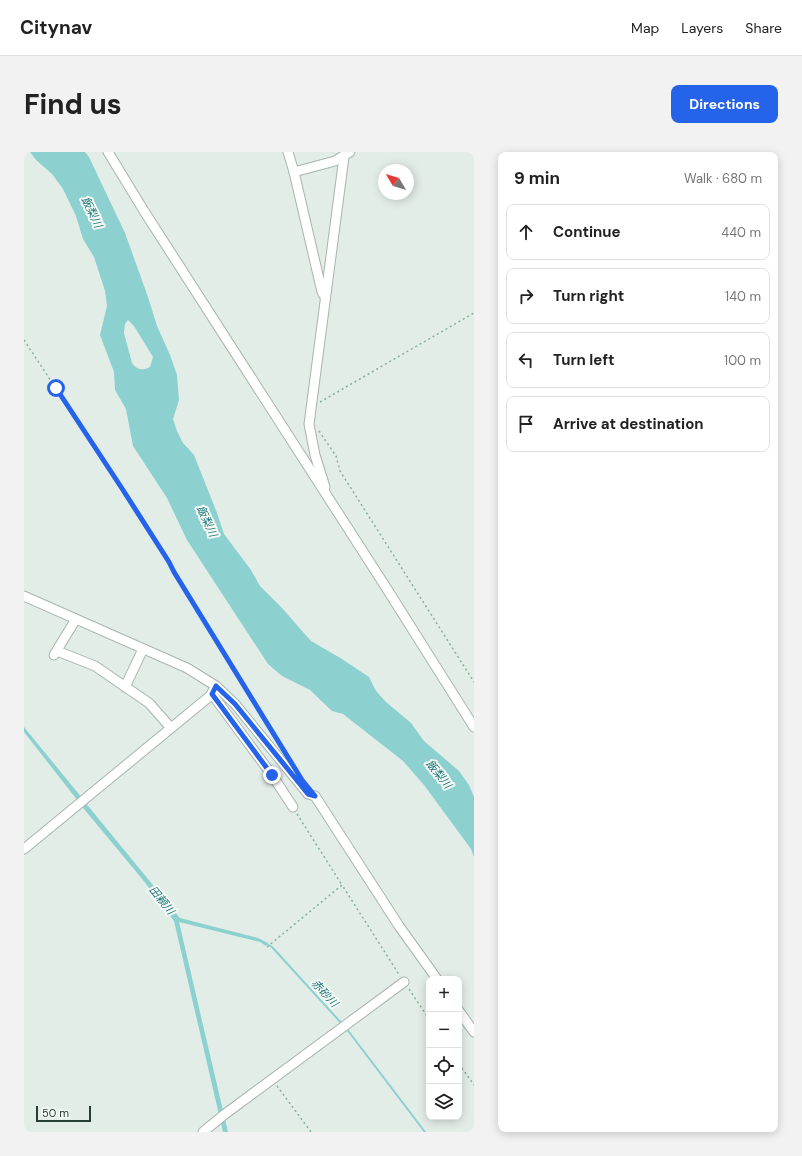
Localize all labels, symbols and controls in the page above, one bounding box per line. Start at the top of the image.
text: Citynav [20,15,92,40]
text: Map [631,19,659,37]
text: Layers [681,19,723,37]
text: Share [745,19,782,37]
button: Directions [671,85,778,123]
text: Find us [24,86,122,123]
north arrow [378,164,414,200]
text: 9 min [514,167,560,189]
text: Walk · 680 m [684,170,762,187]
water label: 飯梨川 [78,194,106,231]
icon: ahead [515,221,537,243]
text: Continue [553,222,621,242]
text: 440 m [721,224,761,241]
icon: right [515,285,537,307]
text: Turn right [553,286,624,306]
text: 140 m [725,288,761,305]
icon: left [515,349,537,371]
text: Turn left [553,350,614,370]
text: 100 m [724,352,761,369]
route start [47,379,65,397]
icon: arrive [515,413,537,435]
text: Arrive at destination [553,414,704,434]
water label: 飯梨川 [194,503,221,540]
water label: 飯梨川 [423,757,455,792]
route end [263,766,281,784]
water label: 田頼川 [146,883,178,918]
water label: 赤砂川 [309,976,342,1011]
map controls [426,976,462,1120]
button: + [426,976,462,1012]
button: − [426,1012,462,1048]
button: locate [426,1048,462,1084]
button: layers [426,1084,462,1120]
scale bar [36,1104,91,1123]
text: 50 m [42,1106,69,1120]

